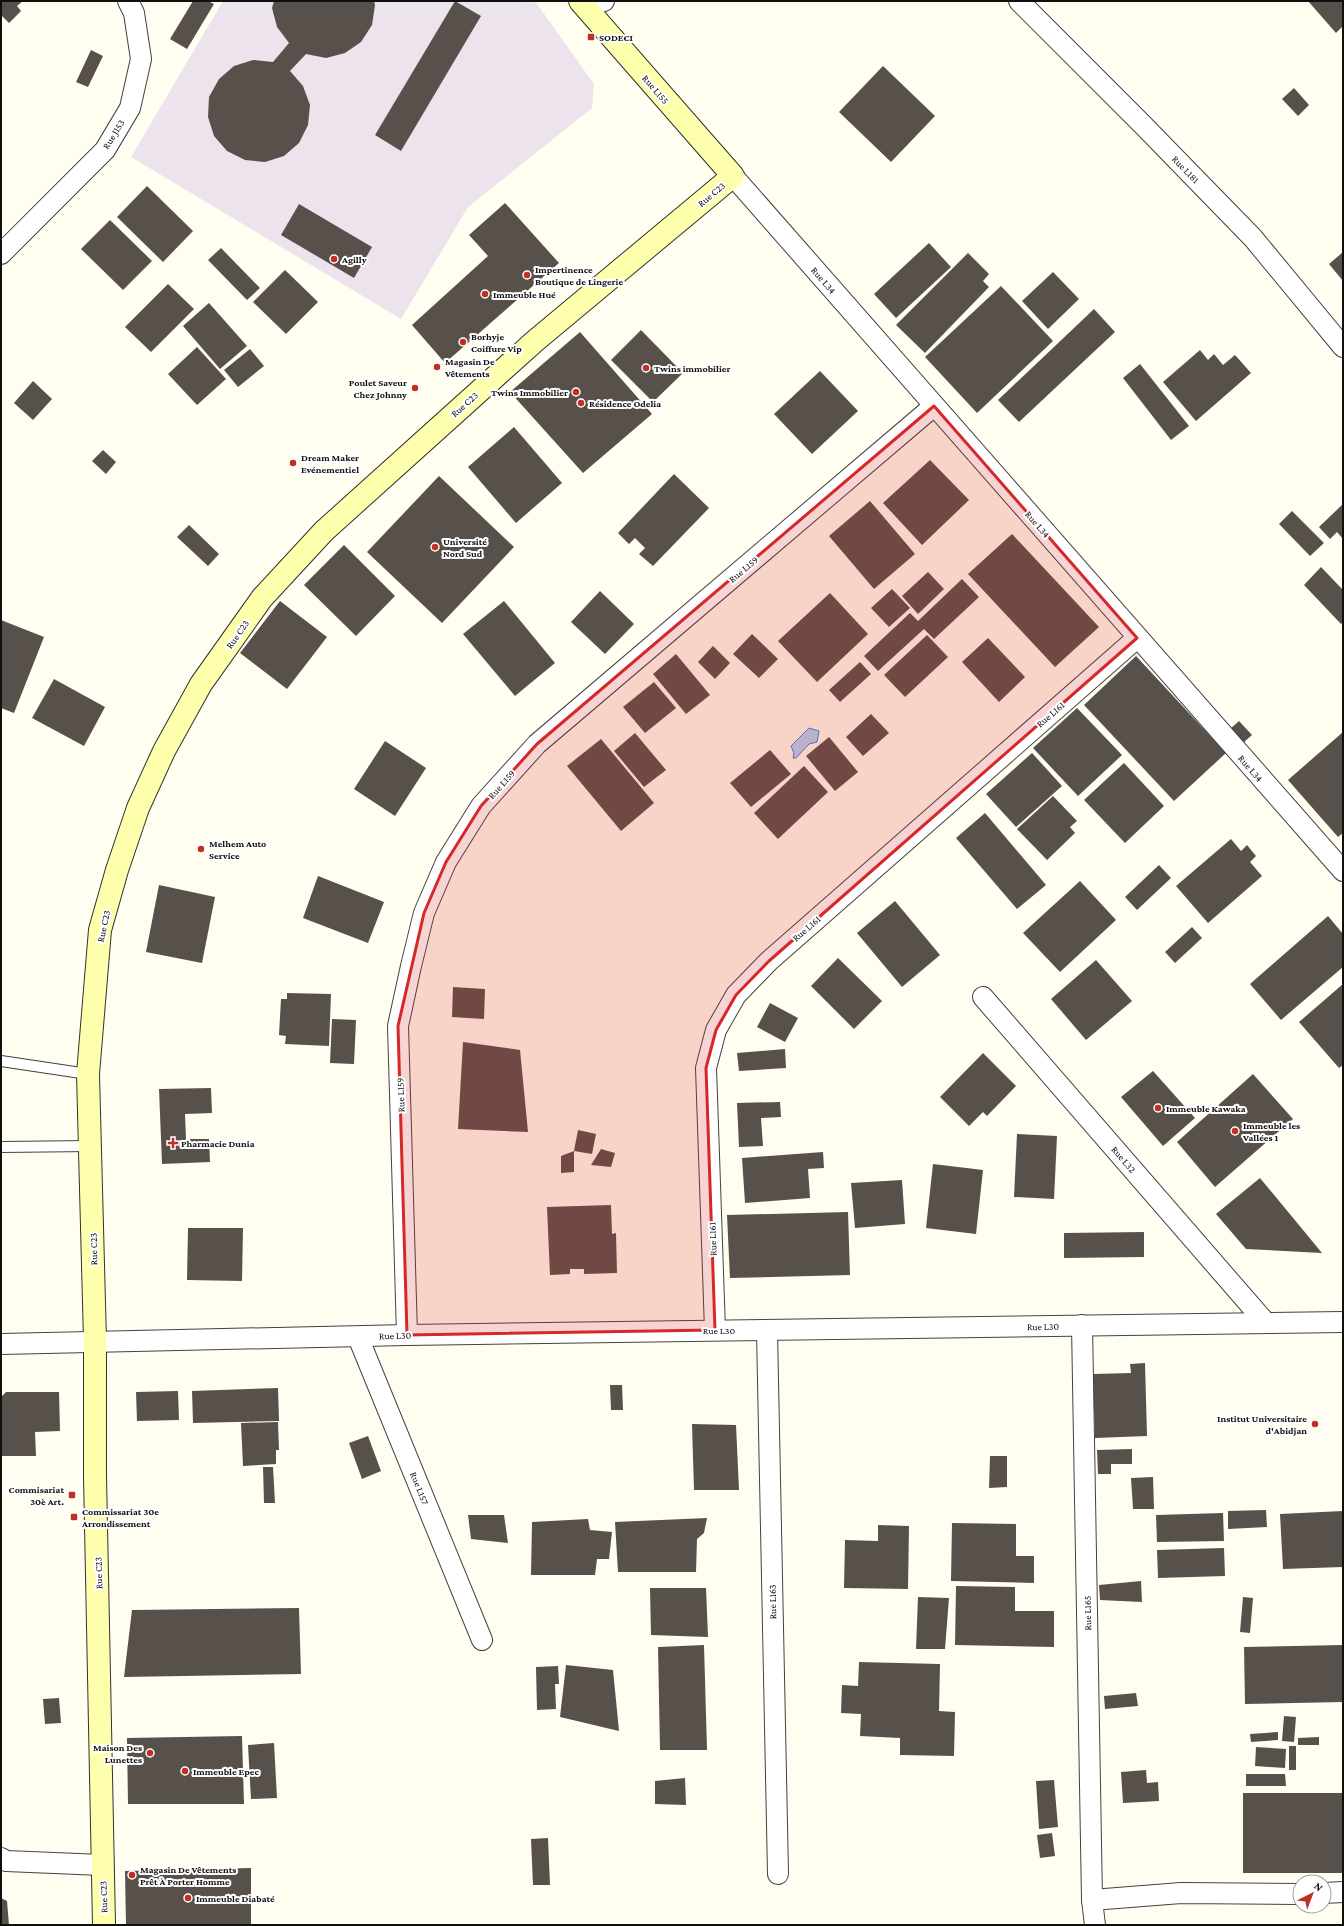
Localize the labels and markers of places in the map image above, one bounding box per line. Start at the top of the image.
marker: SODECI [586,32,596,42]
place label: SODECI [599,32,634,43]
marker: Agilly [329,254,339,264]
place label: Agilly [341,254,367,265]
place label: Impertinence Boutique de Lingerie [535,264,623,287]
marker: Impertinence Boutique de Lingerie [522,270,532,280]
marker: Immeuble Hué [480,289,490,299]
place label: Immeuble Hué [493,289,556,300]
place label: Borhyje Coiffure Vip [471,331,522,354]
marker: Borhyje Coiffure Vip [458,337,468,347]
place label: Magasin De Vêtements [444,356,495,379]
marker: Magasin De Vêtements [432,362,442,372]
marker: Twins immobilier [641,363,651,373]
place label: Twins immobilier [654,363,730,374]
place label: Poulet Saveur Chez Johnny [349,377,407,400]
marker: Poulet Saveur Chez Johnny [410,383,420,393]
place label: Twins Immobilier [491,387,568,398]
marker: Twins Immobilier [571,387,581,397]
marker: Résidence Odelia [576,398,586,408]
place label: Résidence Odelia [589,398,661,409]
place label: Dream Maker Evénementiel [301,452,359,475]
marker: Dream Maker Evénementiel [288,458,298,468]
place label: Université Nord Sud [443,536,487,559]
marker: Université Nord Sud [430,542,440,552]
place label: Melhem Auto Service [209,838,266,861]
marker: Melhem Auto Service [196,844,206,854]
marker: Immeuble Kawaka [1153,1103,1163,1113]
place label: Immeuble Kawaka [1166,1103,1246,1114]
place label: Immeuble les Vallées 1 [1242,1120,1300,1143]
marker: Immeuble les Vallées 1 [1230,1126,1240,1136]
marker: Pharmacie Dunia [168,1138,178,1148]
place label: Pharmacie Dunia [181,1138,255,1149]
place label: Institut Universitaire d'Abidjan [1217,1413,1307,1437]
marker: Institut Universitaire d'Abidjan [1310,1419,1320,1429]
place label: Commisariat 30è Art. [9,1484,64,1507]
marker: Commisariat 30è Art. [67,1490,77,1500]
place label: Commissariat 30e Arrondissement [81,1506,159,1529]
marker: Commissariat 30e Arrondissement [69,1512,79,1522]
place label: Maison Des Lunettes [93,1742,142,1765]
marker: Maison Des Lunettes [145,1748,155,1758]
marker: Immeuble Epec [180,1766,190,1776]
place label: Immeuble Epec [193,1766,259,1777]
place label: Magasin De Vêtements Prêt À Porter Homme [140,1864,236,1887]
marker: Magasin De Vêtements Prêt À Porter Homme [127,1870,137,1880]
marker: Immeuble Diabaté [183,1893,193,1903]
place label: Immeuble Diabaté [196,1893,275,1904]

